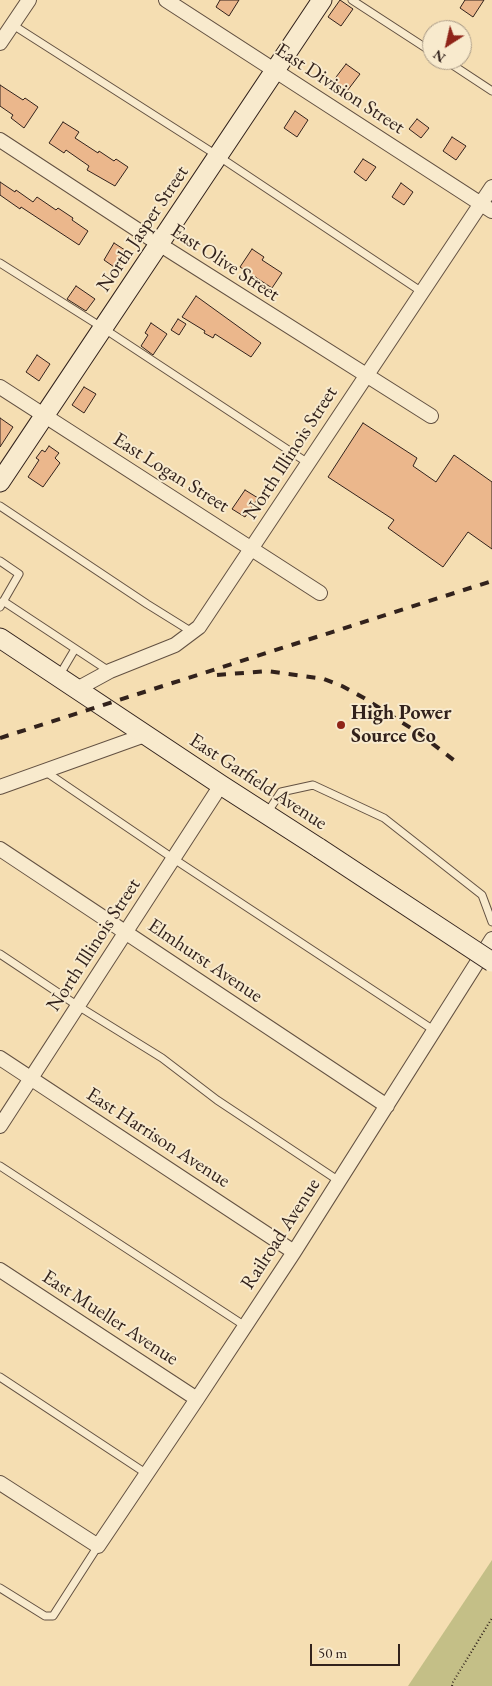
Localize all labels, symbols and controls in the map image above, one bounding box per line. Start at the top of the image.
north arrow [422,20,472,70]
street label: East Division Street [271,38,409,140]
text: N [429,46,449,67]
street label: North Jasper Street [92,161,194,297]
street label: East Olive Street [166,219,284,307]
street label: North Illinois Street [239,382,343,524]
street label: East Logan Street [109,428,233,518]
place label: High Power Source Co [351,702,451,749]
marker: High Power Source Co [335,719,347,731]
street label: East Garfield Avenue [185,729,331,835]
street label: North Illinois Street [42,874,146,1016]
street label: Elmhurst Avenue [143,914,267,1008]
street label: East Harrison Avenue [82,1083,234,1193]
street label: Railroad Avenue [236,1174,326,1294]
street label: East Mueller Avenue [37,1265,183,1371]
scale bar [312,1634,402,1666]
text: 50 m [318,1643,347,1662]

